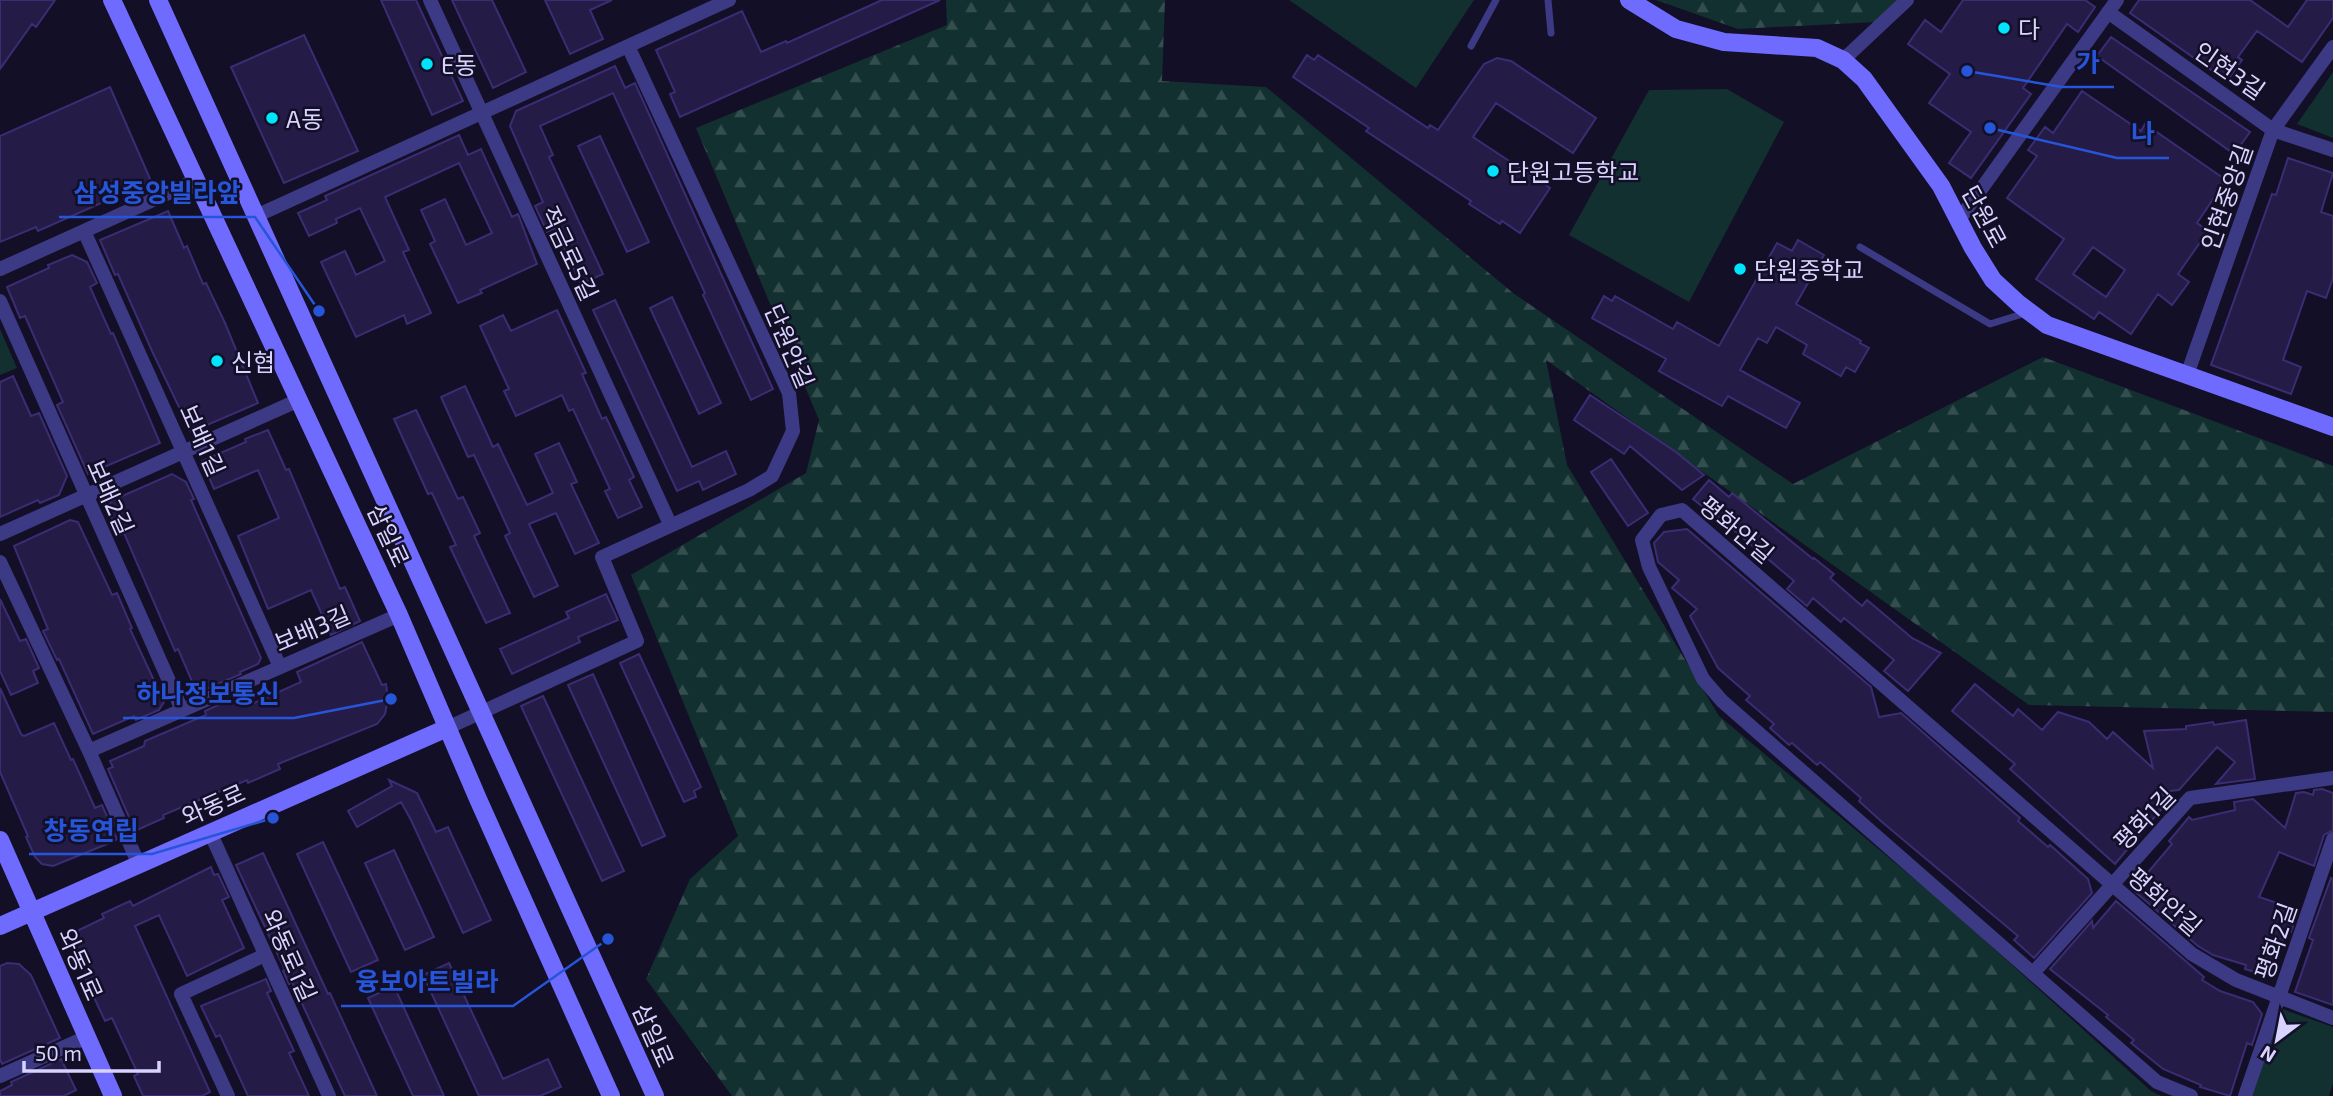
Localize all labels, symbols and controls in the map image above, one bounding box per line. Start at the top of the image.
place label: 다 [2018,14,2040,43]
marker: 다 [1996,20,2012,36]
street label: 인현3길 [2189,35,2271,105]
callout: 가 [2062,40,2114,87]
text: 가 [2076,46,2100,77]
place label: E동 [441,50,477,79]
marker: E동 [419,56,435,72]
place label: A동 [286,104,323,133]
marker: A동 [264,110,280,126]
callout: 나 [2117,111,2169,158]
text: 나 [2131,117,2155,148]
street label: 인현중앙길 [2194,140,2258,254]
place label: 단원고등학교 [1507,157,1639,186]
marker: 단원고등학교 [1485,163,1501,179]
callout: 삼성중앙빌라앞 [59,170,255,217]
text: 삼성중앙빌라앞 [73,176,241,207]
street label: 단원로 [1957,180,2013,252]
street label: 적금로5길 [535,201,605,305]
place label: 단원중학교 [1754,255,1864,284]
marker: 단원중학교 [1732,261,1748,277]
street label: 단원안길 [759,300,821,392]
place label: 신협 [231,347,275,376]
marker: 신협 [209,353,225,369]
street label: 보배1길 [174,399,232,481]
street label: 보배2길 [82,455,140,539]
street label: 평화안길 [1694,490,1780,568]
street label: 삼일로 [362,499,416,571]
street label: 보배3길 [270,599,354,657]
callout: 하나정보통신 [123,671,294,718]
text: 하나정보통신 [136,677,280,708]
street label: 와동로 [177,777,249,831]
street label: 평화1길 [2107,781,2181,855]
callout: 창동연립 [29,807,152,854]
text: 창동연립 [43,814,139,845]
street label: 평화안길 [2122,861,2208,941]
street label: 평화2길 [2248,899,2302,983]
street label: 와동로1길 [257,904,323,1006]
street label: 와동1로 [52,923,110,1005]
callout: 융보아트빌라 [341,959,513,1006]
text: 융보아트빌라 [355,965,499,996]
street label: 삼일로 [627,999,681,1071]
north arrow [2242,1005,2312,1075]
scale bar [24,1030,159,1074]
text: 50 m [35,1040,82,1065]
text: N [2256,1041,2280,1068]

